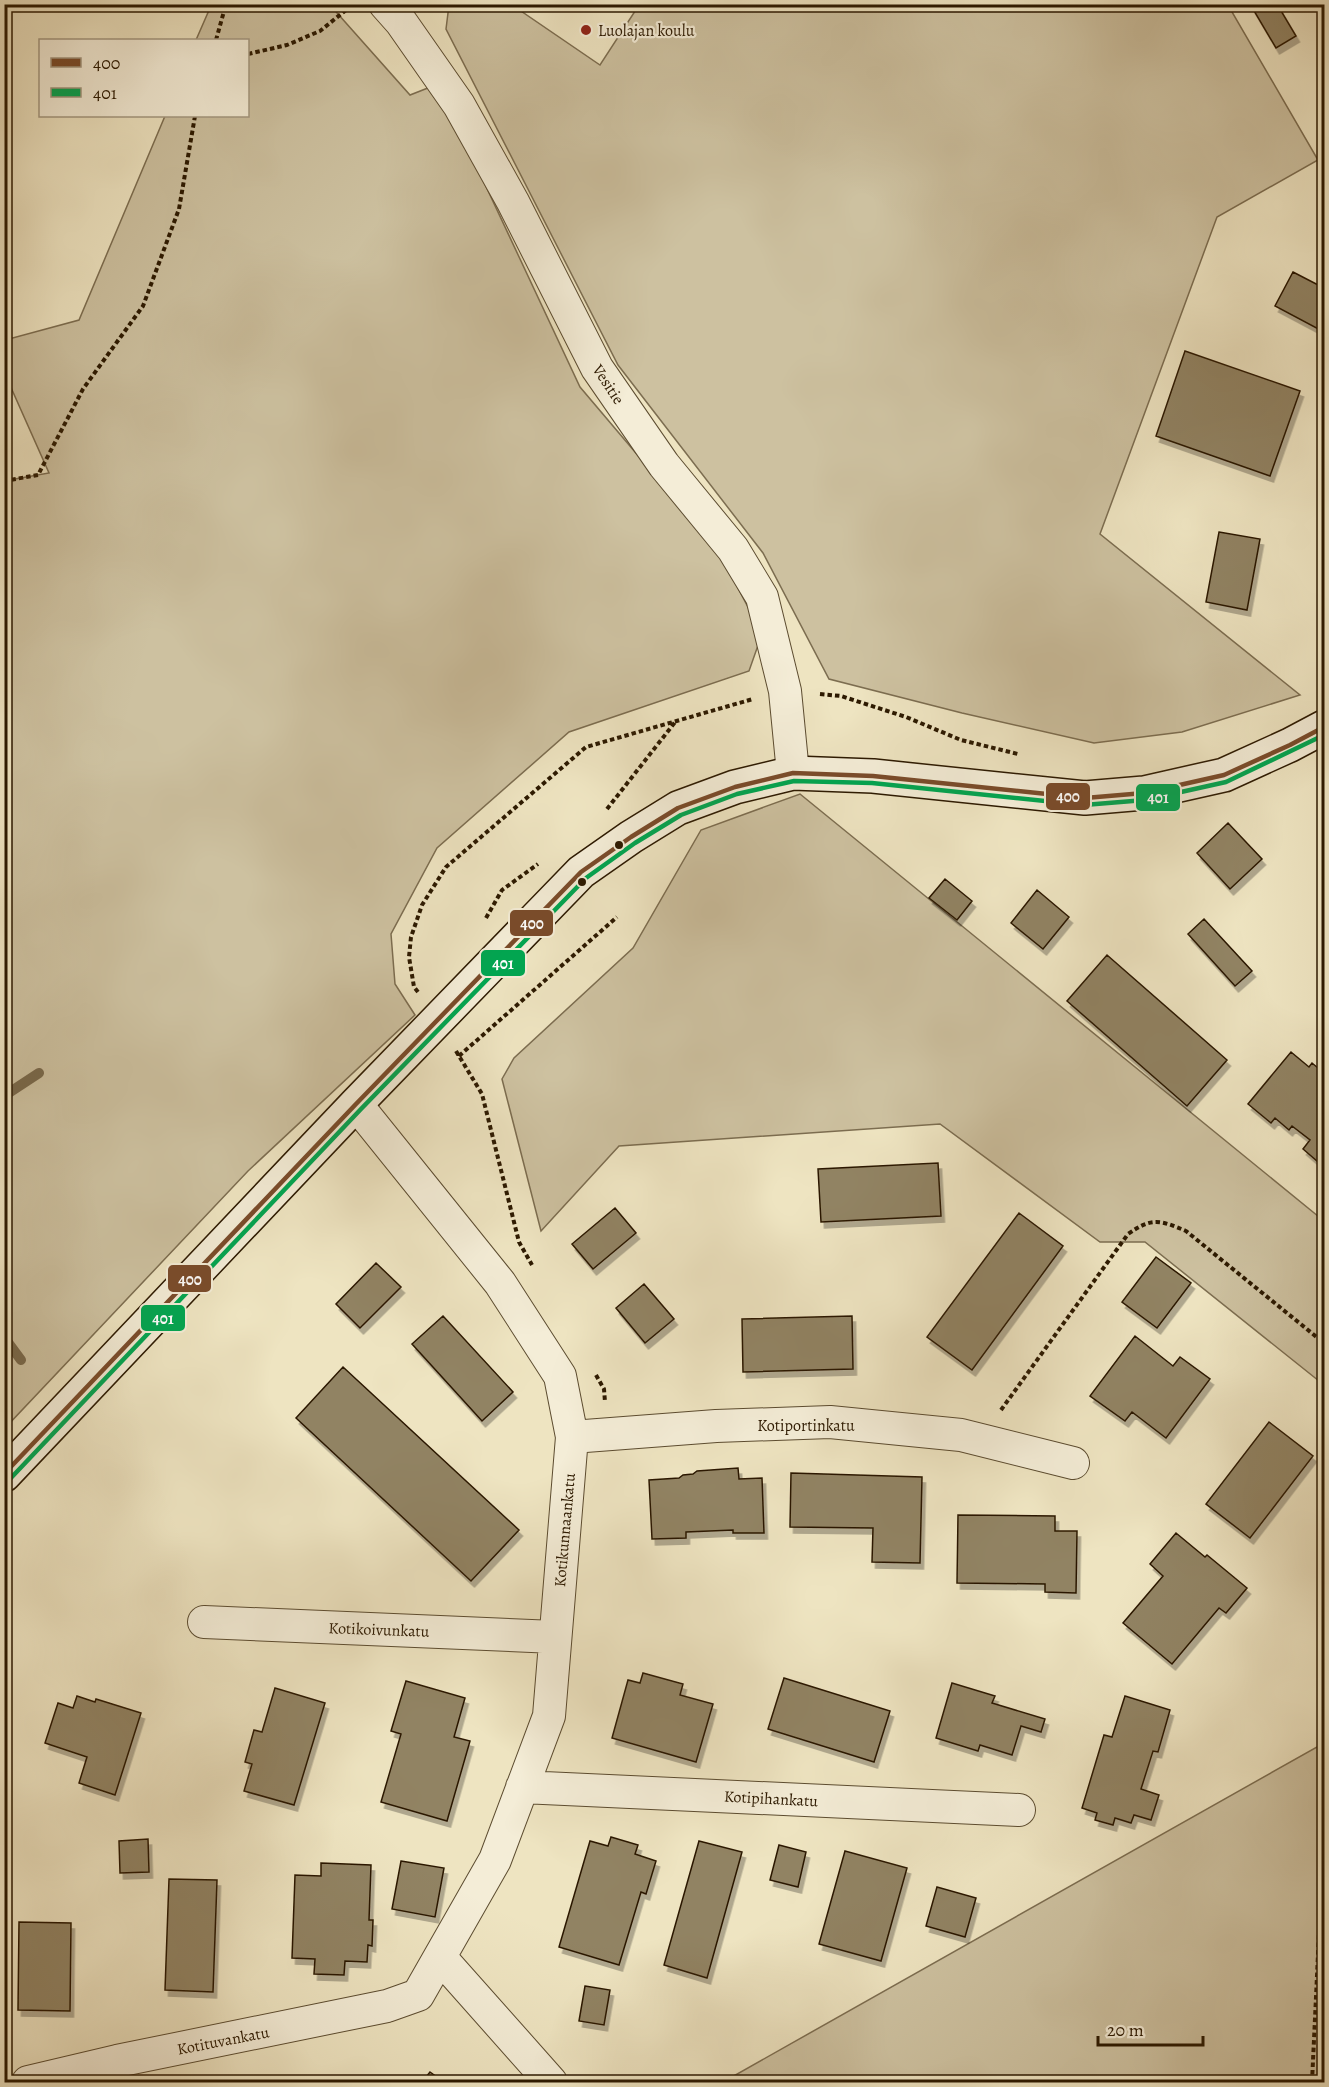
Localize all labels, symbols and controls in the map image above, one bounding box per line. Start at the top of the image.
place label: Luolajan koulu [598,20,695,42]
marker: Luolajan koulu [579,23,593,37]
legend [39,39,249,117]
text: 400 [93,51,120,75]
text: 401 [93,81,117,105]
street label: Vesitie [587,359,629,409]
line badge: 400 [1045,782,1091,811]
line badge: 401 [1135,783,1181,812]
text: 400 [1056,786,1080,808]
text: 401 [1147,787,1169,809]
unlabelled marker [613,839,625,851]
unlabelled marker [576,876,588,888]
line badge: 400 [509,909,554,937]
text: 400 [520,913,544,935]
line badge: 401 [480,949,526,977]
text: 401 [492,953,514,975]
line badge: 400 [167,1264,212,1293]
text: 400 [178,1269,202,1291]
line badge: 401 [140,1304,186,1332]
text: 401 [152,1308,174,1330]
street label: Kotiportinkatu [757,1415,855,1437]
street label: Kotikunnaankatu [549,1472,581,1588]
street label: Kotikoivunkatu [328,1617,430,1643]
street label: Kotipihankatu [723,1786,819,1812]
scale bar [1098,2009,1203,2047]
text: 20 m [1107,2018,1144,2042]
street label: Kotituvankatu [175,2021,271,2061]

